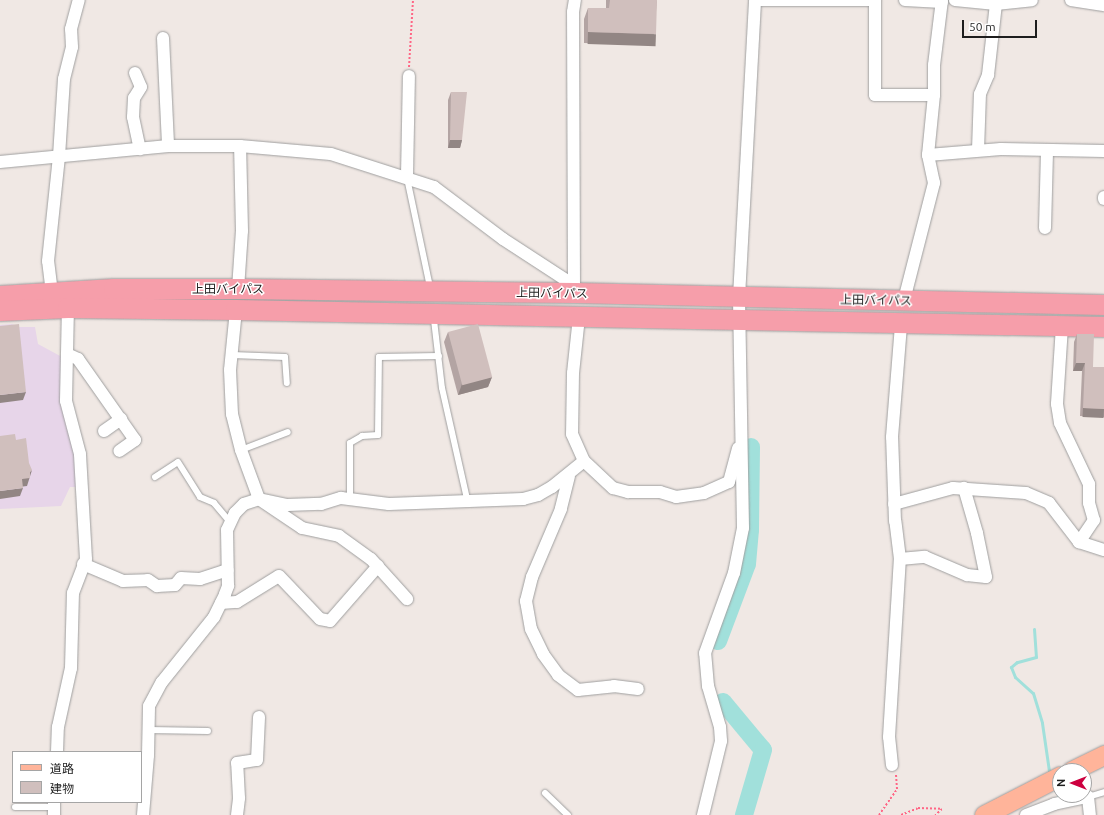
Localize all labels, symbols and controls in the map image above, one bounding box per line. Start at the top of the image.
scale bar [964,12,1039,38]
text: 50 m [969,20,996,33]
street label: 上田バイパス [192,282,264,296]
street label: 上田バイパス [516,285,588,301]
street label: 上田バイパス [840,292,912,308]
legend [12,751,142,803]
text: 道路 [50,762,74,775]
north arrow [1052,763,1092,803]
text: N [1055,779,1067,787]
text: 建物 [50,782,74,795]

